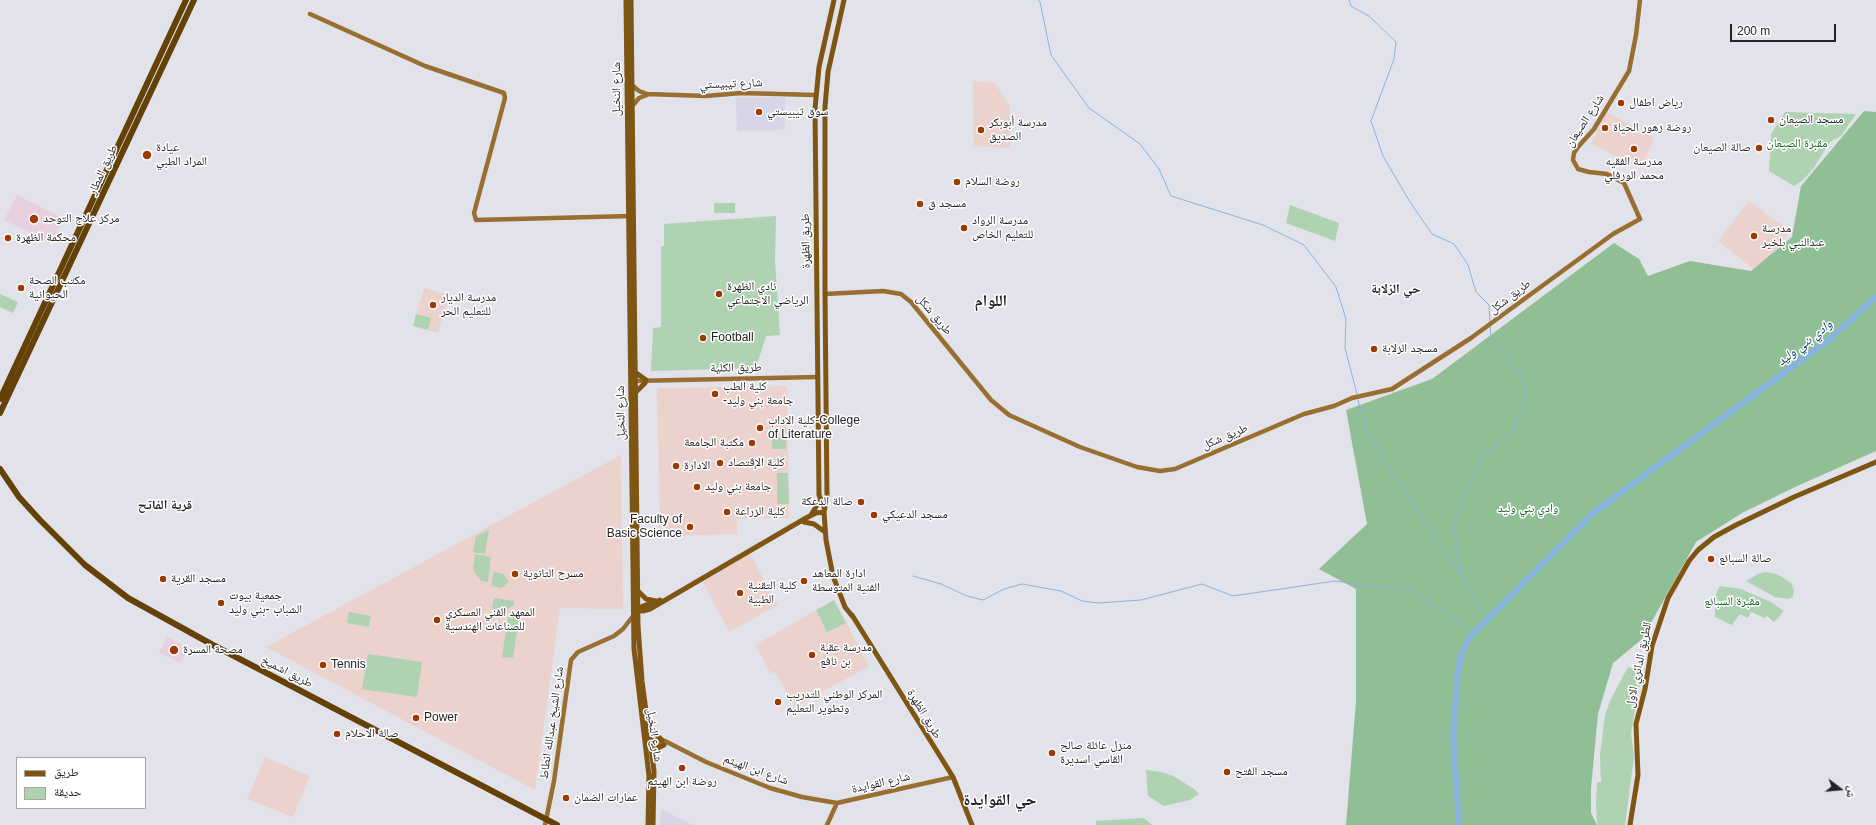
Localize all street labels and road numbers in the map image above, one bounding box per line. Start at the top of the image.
street label: شارع النخيل [610,62,624,116]
street label: شارع تيبيستي [699,76,763,92]
street label: شارع الصيعان [1563,92,1607,150]
street label: طريق المطار [85,143,121,197]
street label: طريق الظهرة [798,213,814,269]
street label: طريق شكل [1486,277,1534,317]
street label: طريق شكل [913,292,955,338]
street label: طريق الكلية [710,360,762,376]
street label: شارع النخيل [613,386,629,440]
street label: طريق شكل [1200,421,1250,453]
street label: الطريق الدائري الاول [1623,621,1655,709]
street label: طريق اشميخ [259,653,315,691]
street label: شارع الشيخ عبدالله انطاط [537,666,567,780]
street label: طريق الظهرة [904,687,944,741]
street label: شارع النخيل [643,707,665,763]
street label: شارع ابن الهيثم [722,752,790,788]
street label: شارع القوايدة [850,769,912,797]

